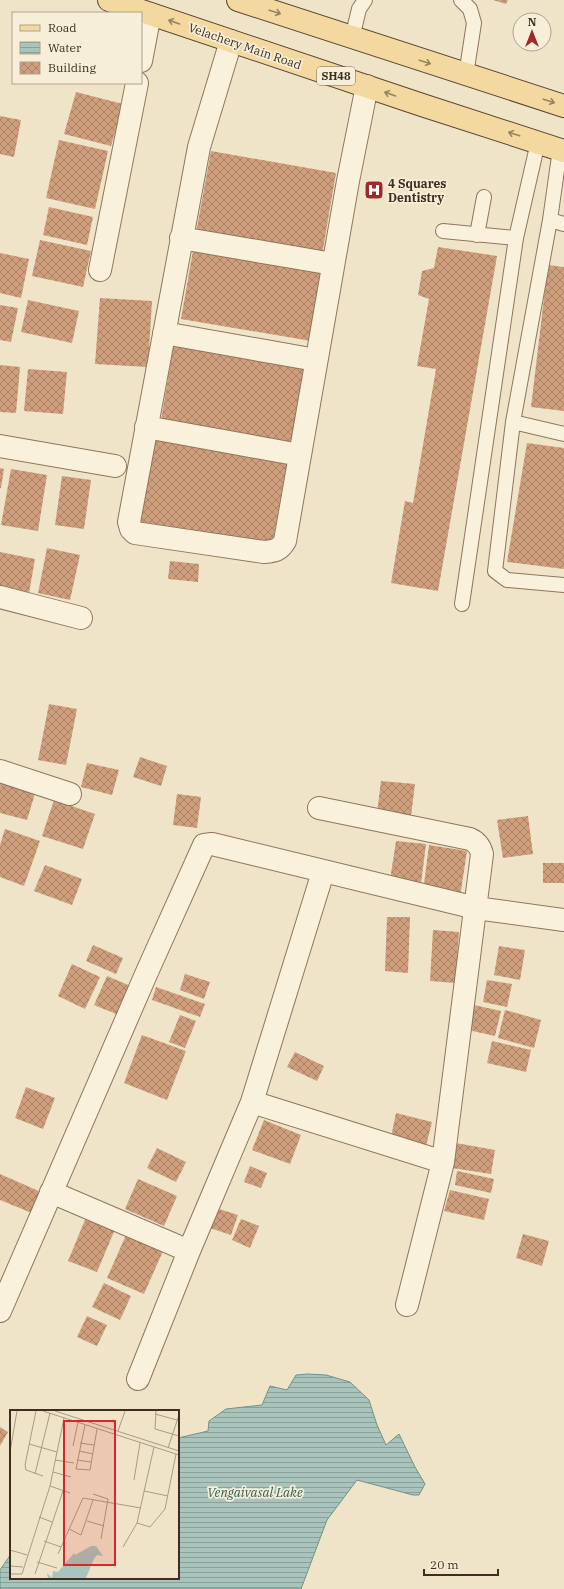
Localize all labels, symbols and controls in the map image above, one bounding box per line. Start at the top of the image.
one-way arrow [268,9,281,16]
legend [12,12,142,84]
north arrow [512,12,552,52]
text: N [528,15,537,29]
one-way arrow [167,18,180,25]
text: Road [48,20,77,35]
street label: Velachery Main Road [186,20,304,72]
text: Water [48,40,82,55]
one-way arrow [418,59,431,66]
text: Building [48,60,96,75]
road number: SH48 [317,67,355,85]
one-way arrow [384,90,397,97]
one-way arrow [542,98,554,106]
one-way arrow [508,130,520,138]
place label: 4 Squares Dentistry [388,176,446,205]
hospital icon: 4 Squares Dentistry [363,179,385,201]
inset map [10,1410,179,1579]
water label: Vengaivasal Lake [207,1484,303,1501]
scale bar [424,1551,498,1577]
text: 20 m [430,1557,459,1572]

